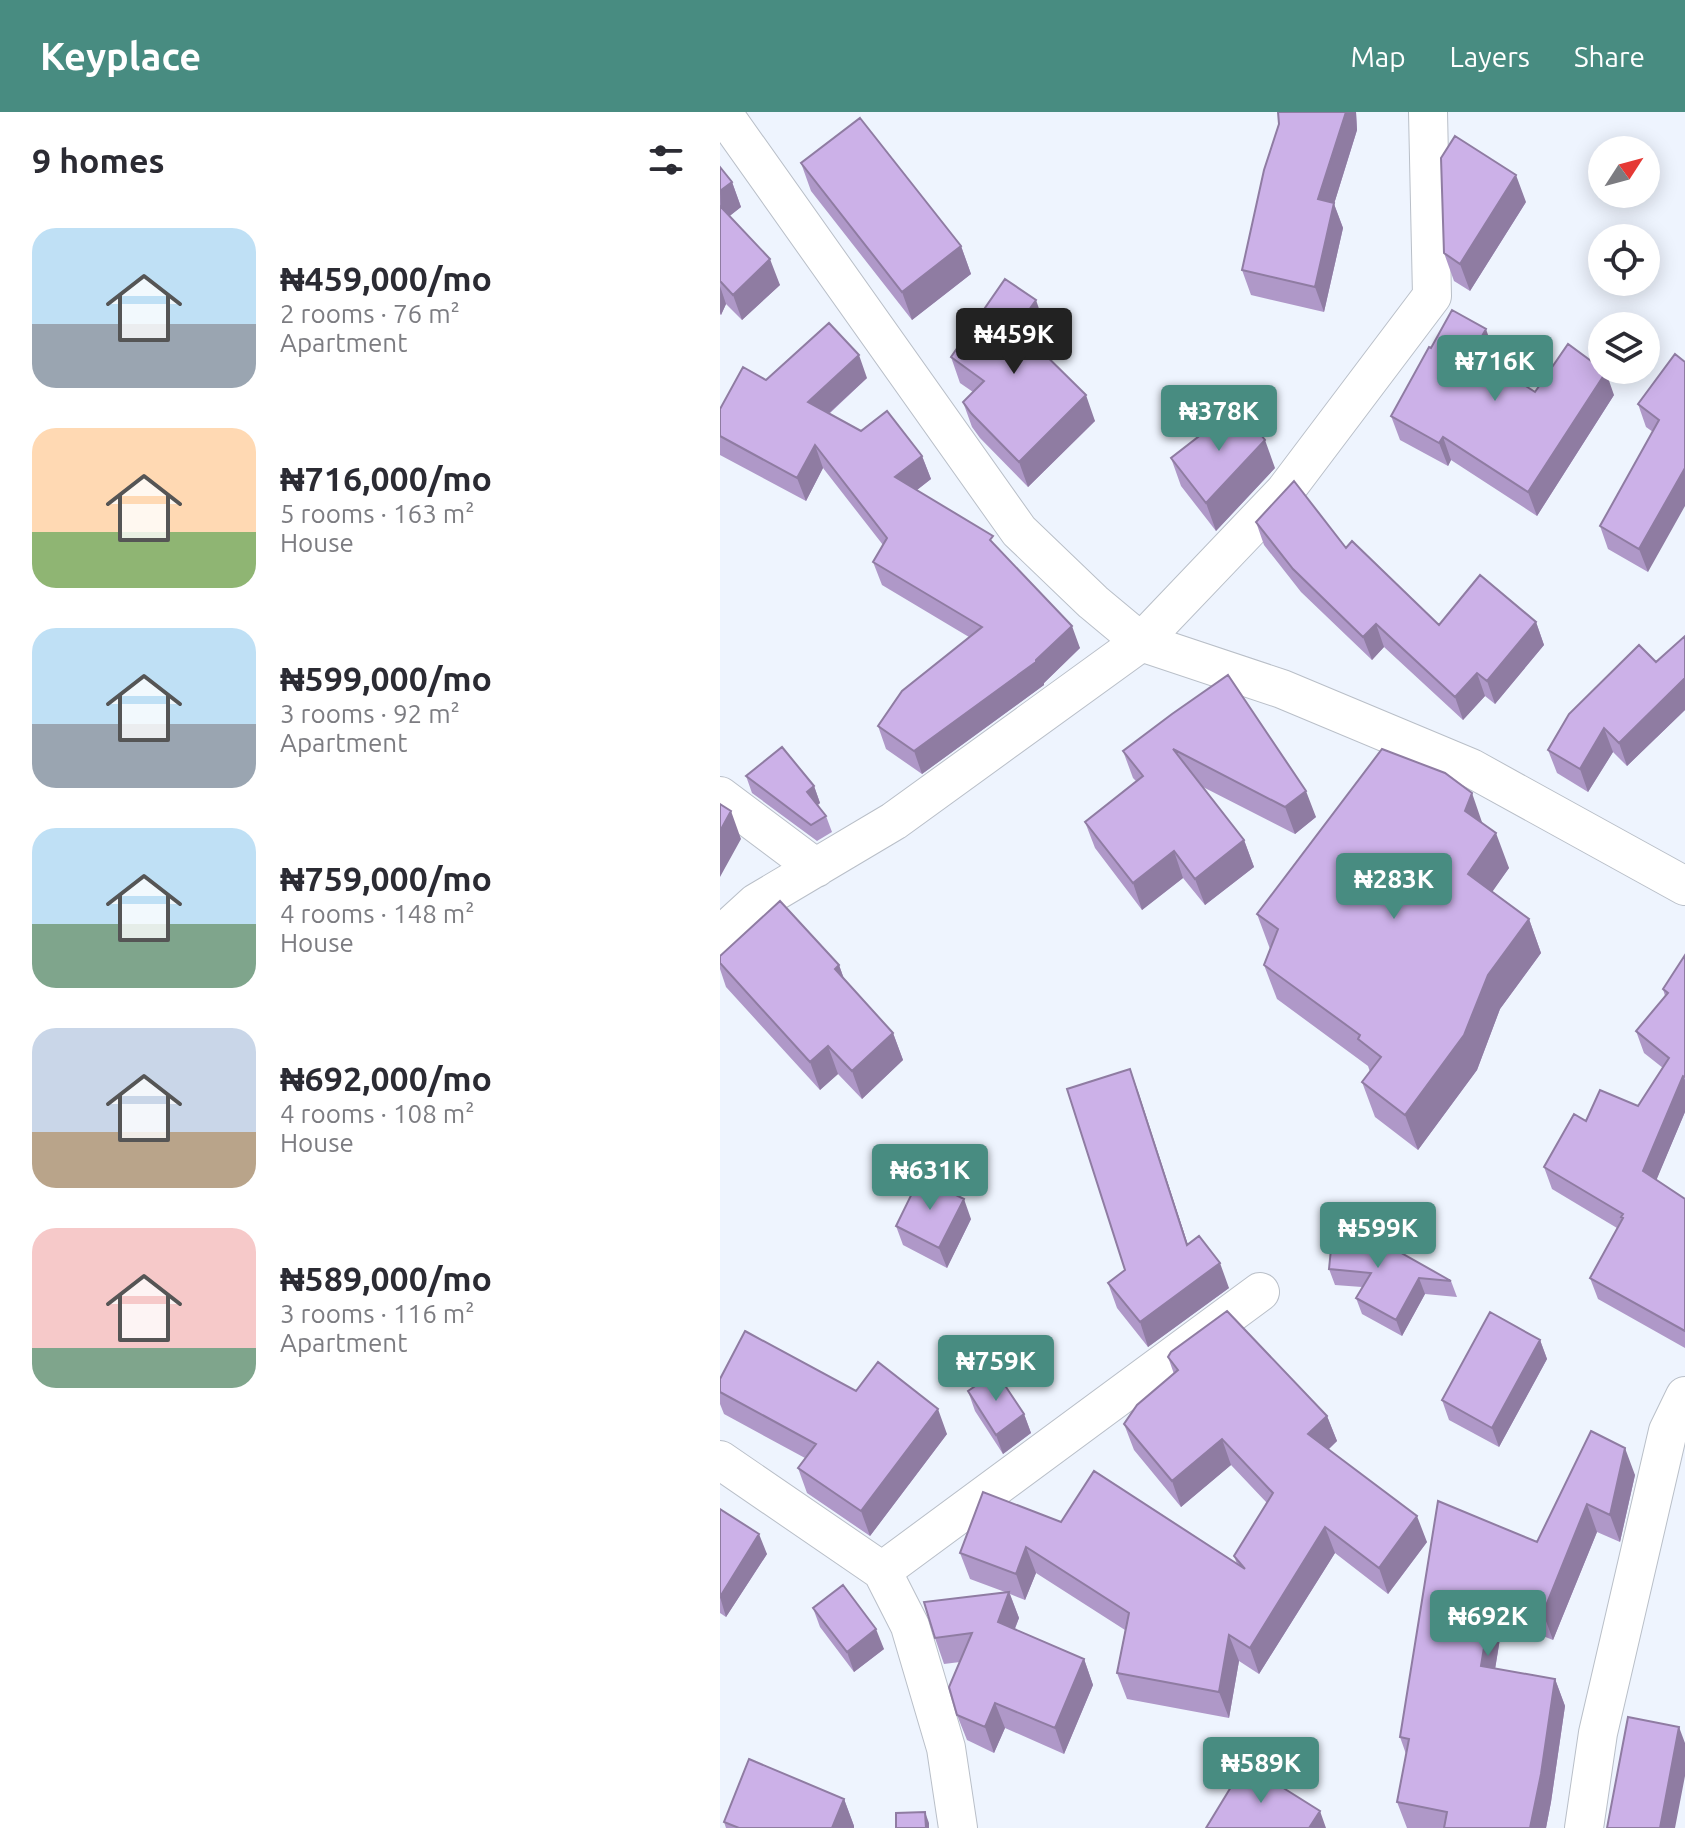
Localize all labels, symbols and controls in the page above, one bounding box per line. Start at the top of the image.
text: Keyplace [40,35,201,77]
text: Map [1350,41,1406,72]
text: Layers [1450,41,1530,72]
text: Share [1574,41,1645,72]
north arrow [1588,136,1660,208]
map controls [1588,136,1660,384]
icon: filters [644,138,688,182]
text: 9 homes [32,141,165,179]
button: locate [1588,224,1660,296]
text: ₦459,000/mo [280,259,492,297]
icon: home [96,260,192,356]
text: 2 rooms · 76 m² [280,299,460,328]
pin: ₦459K [958,308,1070,376]
button: layers [1588,312,1660,384]
text: ₦459K [974,319,1054,348]
text: Apartment [280,328,407,357]
pin: ₦716K [1439,335,1551,403]
text: ₦716K [1455,346,1535,375]
pin: ₦378K [1163,385,1275,453]
text: ₦378K [1179,396,1259,425]
text: ₦716,000/mo [280,459,492,497]
icon: home [96,460,192,556]
text: 5 rooms · 163 m² [280,499,475,528]
text: House [280,528,354,557]
text: ₦599,000/mo [280,659,492,697]
icon: home [96,660,192,756]
text: 3 rooms · 92 m² [280,699,460,728]
text: Apartment [280,728,407,757]
pin: ₦283K [1338,853,1450,921]
text: ₦759,000/mo [280,859,492,897]
icon: home [96,860,192,956]
text: ₦283K [1354,864,1434,893]
text: 4 rooms · 148 m² [280,899,475,928]
text: House [280,928,354,957]
text: ₦692,000/mo [280,1059,492,1097]
icon: home [96,1060,192,1156]
text: 4 rooms · 108 m² [280,1099,475,1128]
text: House [280,1128,354,1157]
pin: ₦631K [874,1144,986,1212]
text: ₦631K [890,1155,970,1184]
pin: ₦599K [1322,1202,1434,1270]
text: ₦599K [1338,1213,1418,1242]
text: ₦589,000/mo [280,1259,492,1297]
icon: home [96,1260,192,1356]
text: 3 rooms · 116 m² [280,1299,475,1328]
text: Apartment [280,1328,407,1357]
pin: ₦759K [940,1335,1052,1403]
text: ₦759K [956,1346,1036,1375]
pin: ₦692K [1432,1590,1544,1658]
text: ₦692K [1448,1601,1528,1630]
pin: ₦589K [1205,1737,1317,1805]
text: ₦589K [1221,1748,1301,1777]

